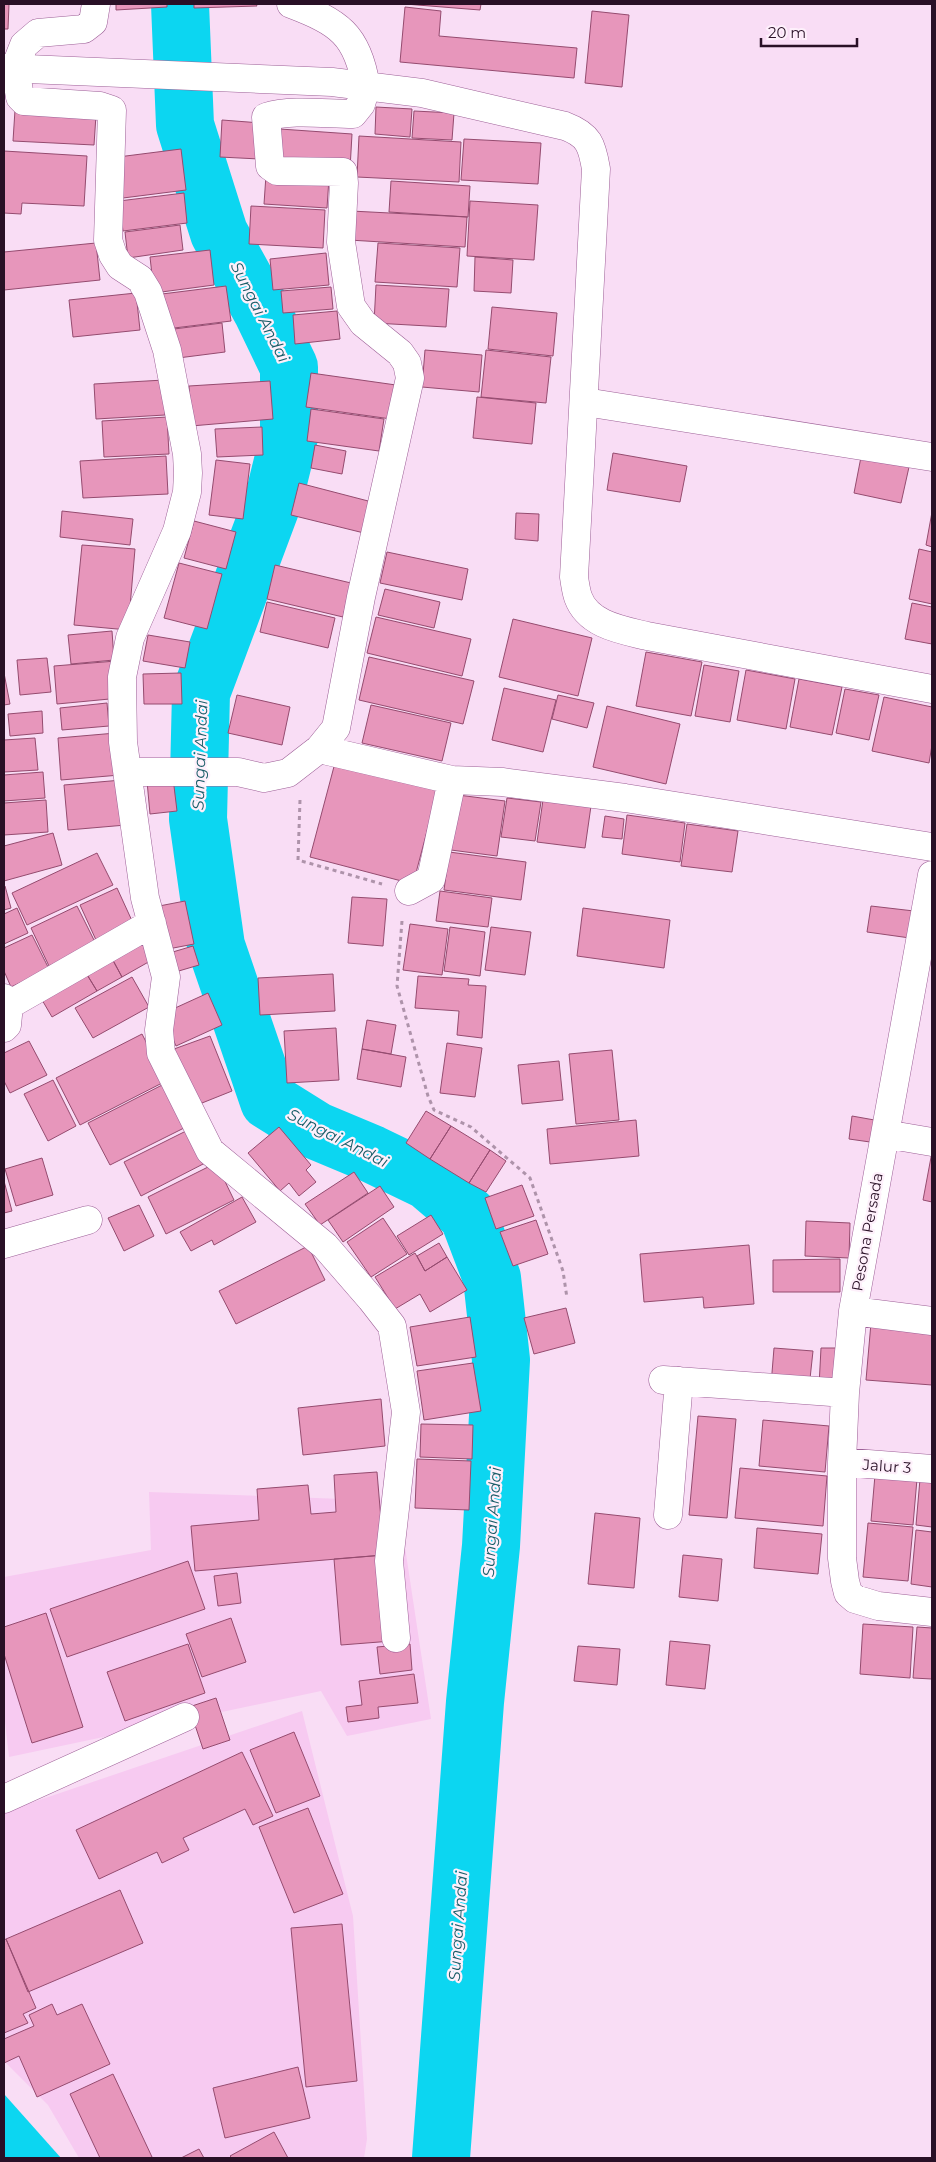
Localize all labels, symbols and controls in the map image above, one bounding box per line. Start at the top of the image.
scale bar [761,15,857,47]
text: 20 m [768,23,806,42]
water label: Sungai Andai [227,259,294,366]
water label: Sungai Andai [189,699,211,810]
water label: Sungai Andai [285,1105,392,1172]
street label: Pesona Persada [847,1171,887,1293]
street label: Jalur 3 [861,1455,912,1477]
water label: Sungai Andai [479,1466,505,1578]
water label: Sungai Andai [445,1870,471,1982]

